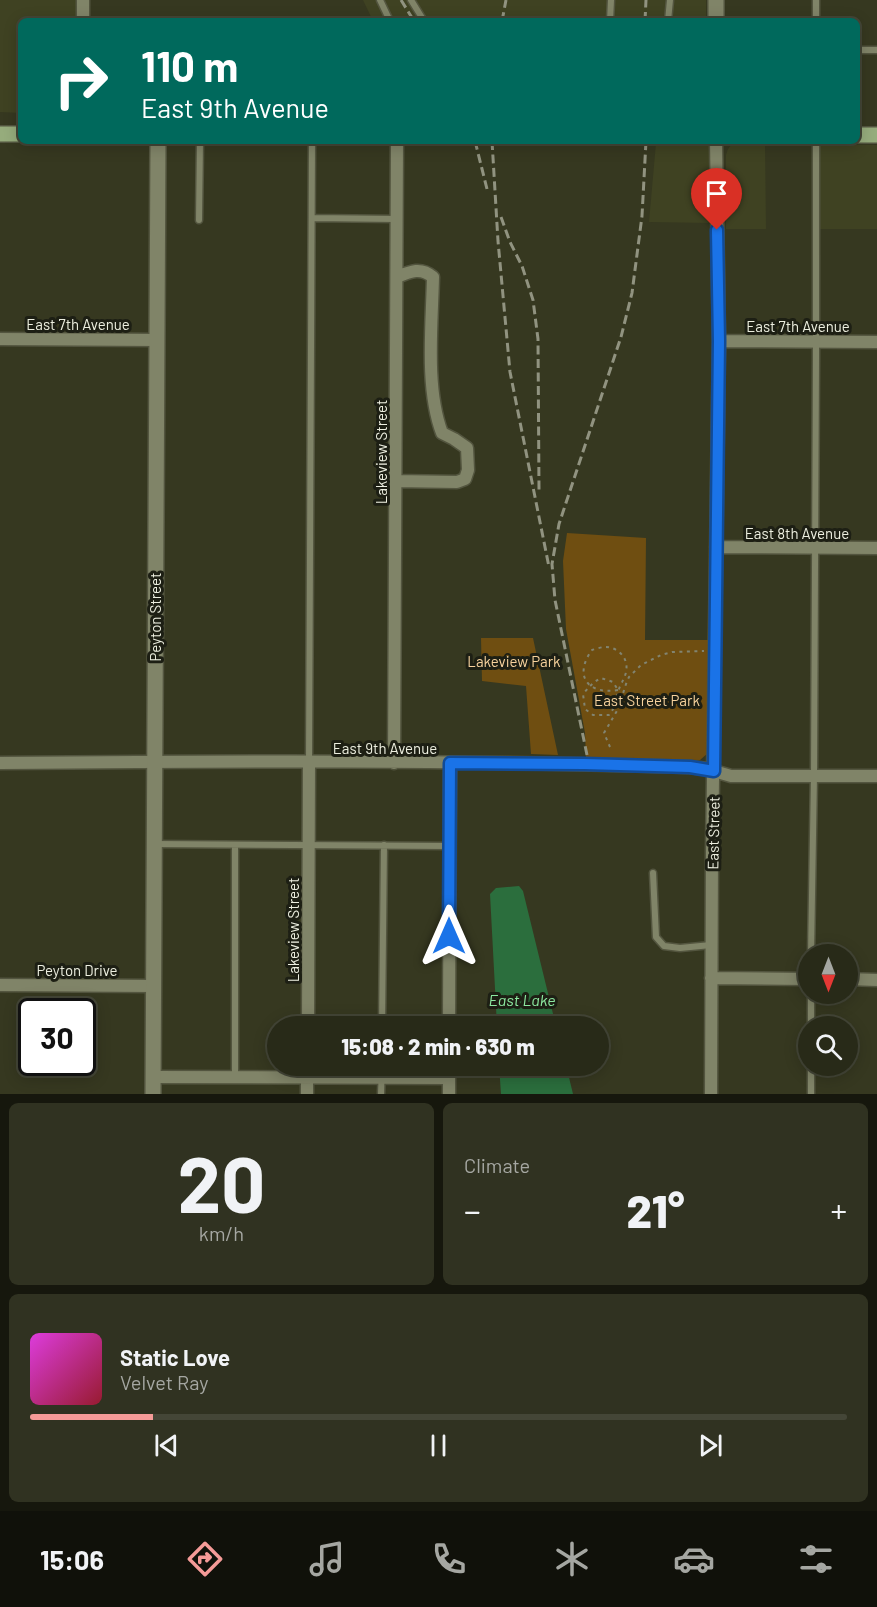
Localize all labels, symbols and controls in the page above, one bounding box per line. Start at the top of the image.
text: 110 m [141,40,238,90]
icon: right [42,42,120,120]
text: East 9th Avenue [141,91,329,123]
pin [691,168,742,230]
icon: arrive [700,177,733,210]
street label: East 7th Avenue [26,315,130,333]
street label: East 7th Avenue [746,317,850,335]
street label: Lakeview Street [372,400,390,504]
street label: East 8th Avenue [745,524,849,542]
street label: Peyton Street [146,573,164,661]
park label: Lakeview Park [467,652,561,670]
park label: East Street Park [594,691,700,709]
street label: East 9th Avenue [333,739,437,757]
street label: East Street [703,796,723,870]
street label: Lakeview Street [284,878,302,982]
position arrow [417,904,481,968]
north arrow [798,944,858,1004]
map controls [798,944,858,1076]
street label: Peyton Drive [36,961,118,979]
water label: East Lake [488,990,556,1009]
speed limit sign: 30 [18,998,96,1076]
button: search [798,1016,858,1076]
text: 15:08 · 2 min · 630 m [341,1033,535,1059]
text: 20 [177,1135,266,1229]
text: Climate [464,1153,530,1177]
text: 21° [626,1183,685,1237]
text: − [464,1190,481,1230]
text: + [830,1190,847,1230]
text: km/h [199,1221,244,1245]
text: Static Love [120,1344,230,1370]
text: Velvet Ray [120,1370,209,1394]
icon: previous [150,1429,183,1462]
icon: pause [422,1429,455,1462]
icon: next [694,1429,727,1462]
icon: directions [184,1538,226,1580]
icon: music [306,1538,348,1580]
icon: phone [428,1538,470,1580]
icon: climate [551,1538,593,1580]
icon: car [673,1538,715,1580]
icon: filters [795,1538,837,1580]
text: 15:06 [40,1543,104,1575]

